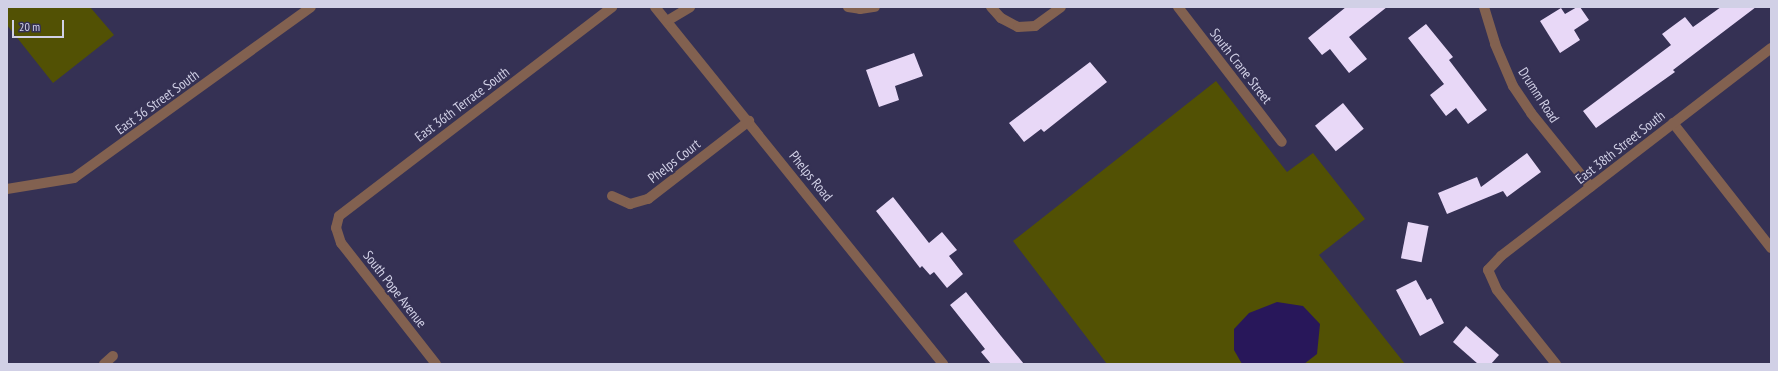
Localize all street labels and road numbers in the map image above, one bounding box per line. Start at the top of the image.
street label: South Crane Street [1206,25,1276,107]
street label: East 36th Terrace South [411,63,513,145]
street label: Drumm Road [1515,64,1563,126]
street label: East 36 Street South [112,66,202,138]
street label: East 38th Street South [1572,107,1668,187]
street label: Phelps Court [645,135,703,187]
street label: Phelps Road [786,148,836,204]
street label: South Pope Avenue [360,247,430,331]

